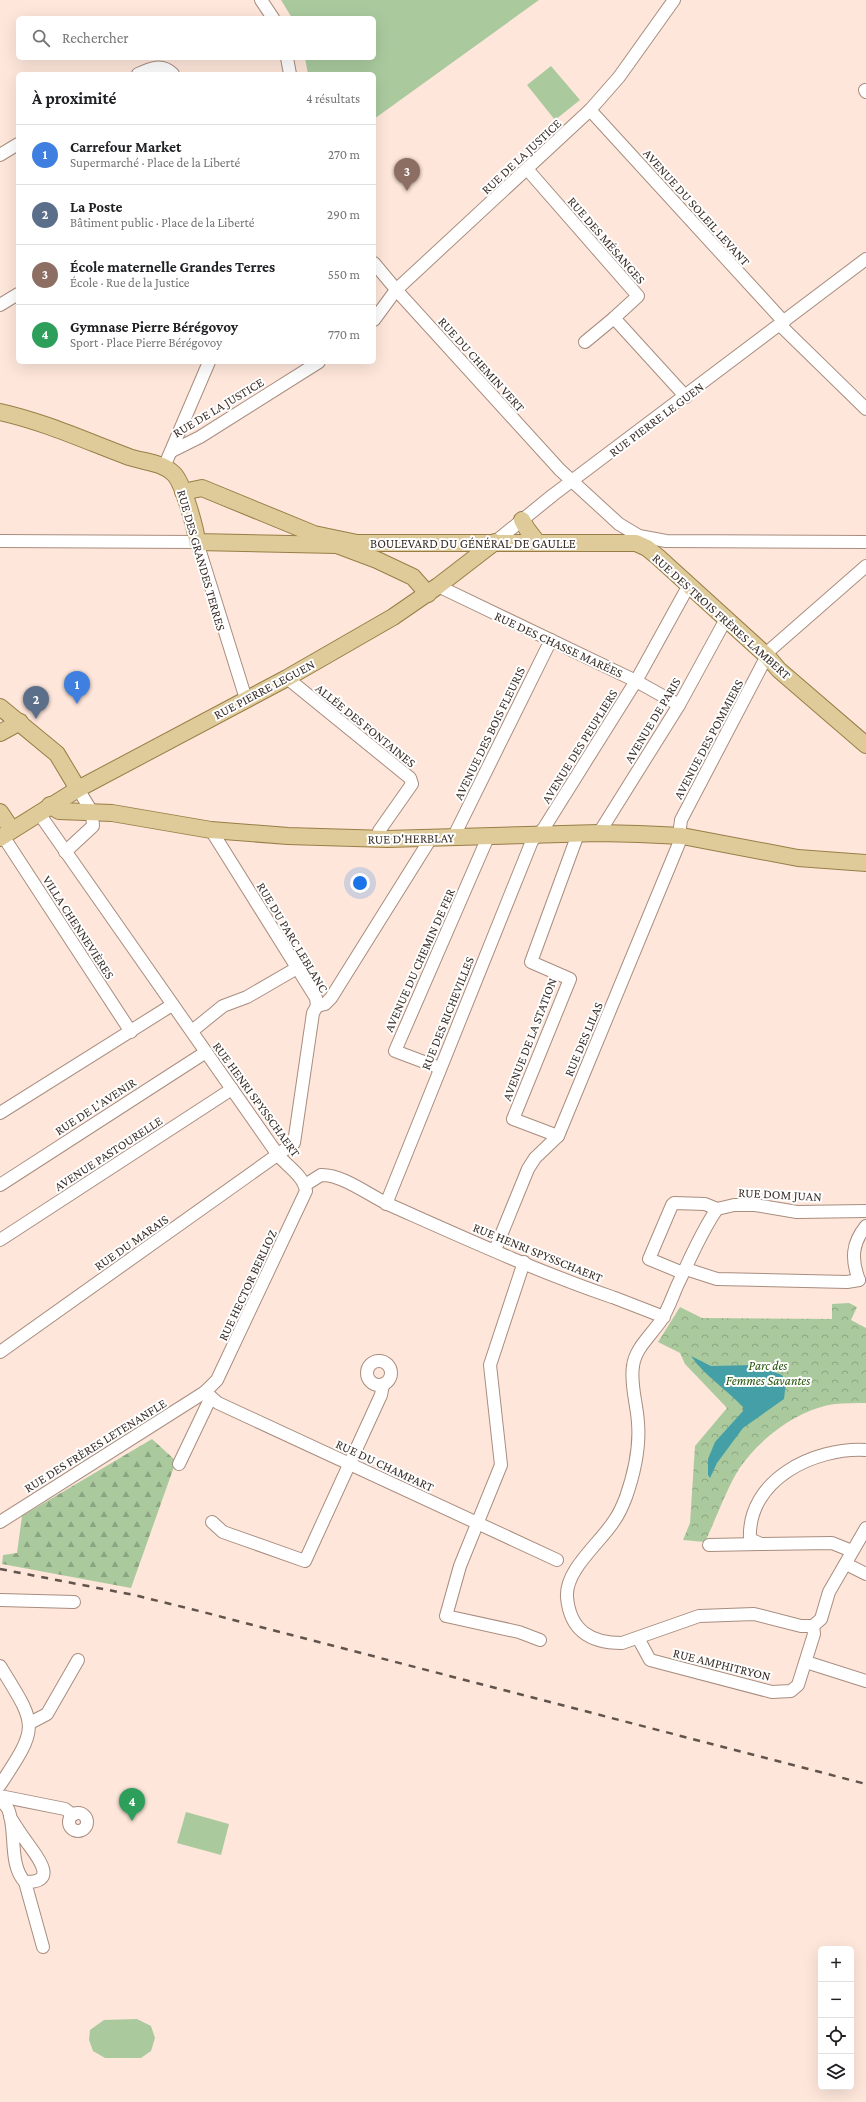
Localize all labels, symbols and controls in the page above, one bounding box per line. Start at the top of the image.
search box [16,16,376,60]
icon: search [30,27,52,49]
text: Rechercher [62,30,129,46]
text: À proximité [32,89,116,108]
text: 4 résultats [306,91,360,106]
street label: RUE DE LA JUSTICE [478,116,564,197]
text: Carrefour Market [70,139,181,155]
street label: AVENUE DU SOLEIL LEVANT [640,146,753,269]
text: 1 [43,147,47,162]
text: 270 m [328,147,360,162]
text: Supermarché · Place de la Liberté [70,155,240,170]
pin: 3 [394,158,420,191]
street label: RUE DES MÉSANGES [565,194,649,287]
text: La Poste [70,199,122,215]
text: 2 [42,207,48,222]
text: 290 m [327,207,360,222]
text: Bâtiment public · Place de la Liberté [70,215,254,230]
text: École maternelle Grandes Terres [70,259,275,275]
text: 3 [42,267,48,282]
text: 550 m [328,267,360,282]
text: École · Rue de la Justice [70,275,190,290]
street label: RUE DU CHEMIN VERT [435,314,528,415]
text: Gymnase Pierre Bérégovoy [70,319,238,335]
text: 4 [41,327,49,342]
text: 770 m [328,327,360,342]
text: Sport · Place Pierre Bérégovoy [70,335,222,350]
street label: RUE DE LA JUSTICE [170,374,266,441]
street label: RUE PIERRE LE GUEN [606,379,707,460]
street label: RUE DES GRANDES TERRES [174,488,229,632]
street label: BOULEVARD DU GÉNÉRAL DE GAULLE [370,536,576,551]
street label: RUE DES TROIS FRÈRES LAMBERT [649,550,794,682]
street label: RUE DES CHASSE MARÉES [492,608,625,681]
street label: RUE PIERRE LEGUEN [211,657,317,722]
street label: AVENUE DES BOIS FLEURIS [451,664,528,802]
pin: 1 [64,671,90,704]
street label: AVENUE DE PARIS [621,675,684,766]
street label: AVENUE DES POMMIERS [671,677,746,802]
street label: ALLÉE DES FONTAINES [313,680,419,770]
pin: 2 [23,686,49,719]
street label: AVENUE DES PEUPLIERS [538,687,621,806]
street label: RUE D'HERBLAY [368,830,455,847]
street label: VILLA CHENNEVIÈRES [40,873,118,982]
your location [350,873,370,893]
street label: RUE DU PARC LEBLANC [254,879,332,995]
street label: AVENUE DU CHEMIN DE FER [381,885,458,1034]
street label: RUE DES RICHEVILLES [418,954,477,1072]
street label: AVENUE DE LA STATION [499,976,560,1103]
street label: RUE DES LILAS [561,1000,606,1079]
street label: RUE HENRI SPYSSCHAERT [210,1039,303,1160]
street label: RUE DE L'AVENIR [52,1074,139,1138]
street label: AVENUE PASTOURELLE [51,1113,165,1194]
street label: RUE DOM JUAN [738,1185,822,1204]
street label: RUE DU MARAIS [91,1211,171,1273]
street label: RUE HENRI SPYSSCHAERT [471,1220,605,1285]
street label: RUE HECTOR BERLIOZ [215,1227,280,1343]
park label: Parc des Femmes Savantes [726,1358,810,1388]
street label: RUE DES FRÈRES LETENANFLE [21,1395,169,1495]
street label: RUE DU CHAMPART [333,1436,436,1495]
street label: RUE AMPHITRYON [672,1645,772,1684]
pin: 4 [119,1788,145,1821]
map controls [818,1946,854,2090]
button: + [818,1946,854,1982]
button: − [818,1982,854,2018]
button: locate [818,2018,854,2054]
button: layers [818,2054,854,2090]

